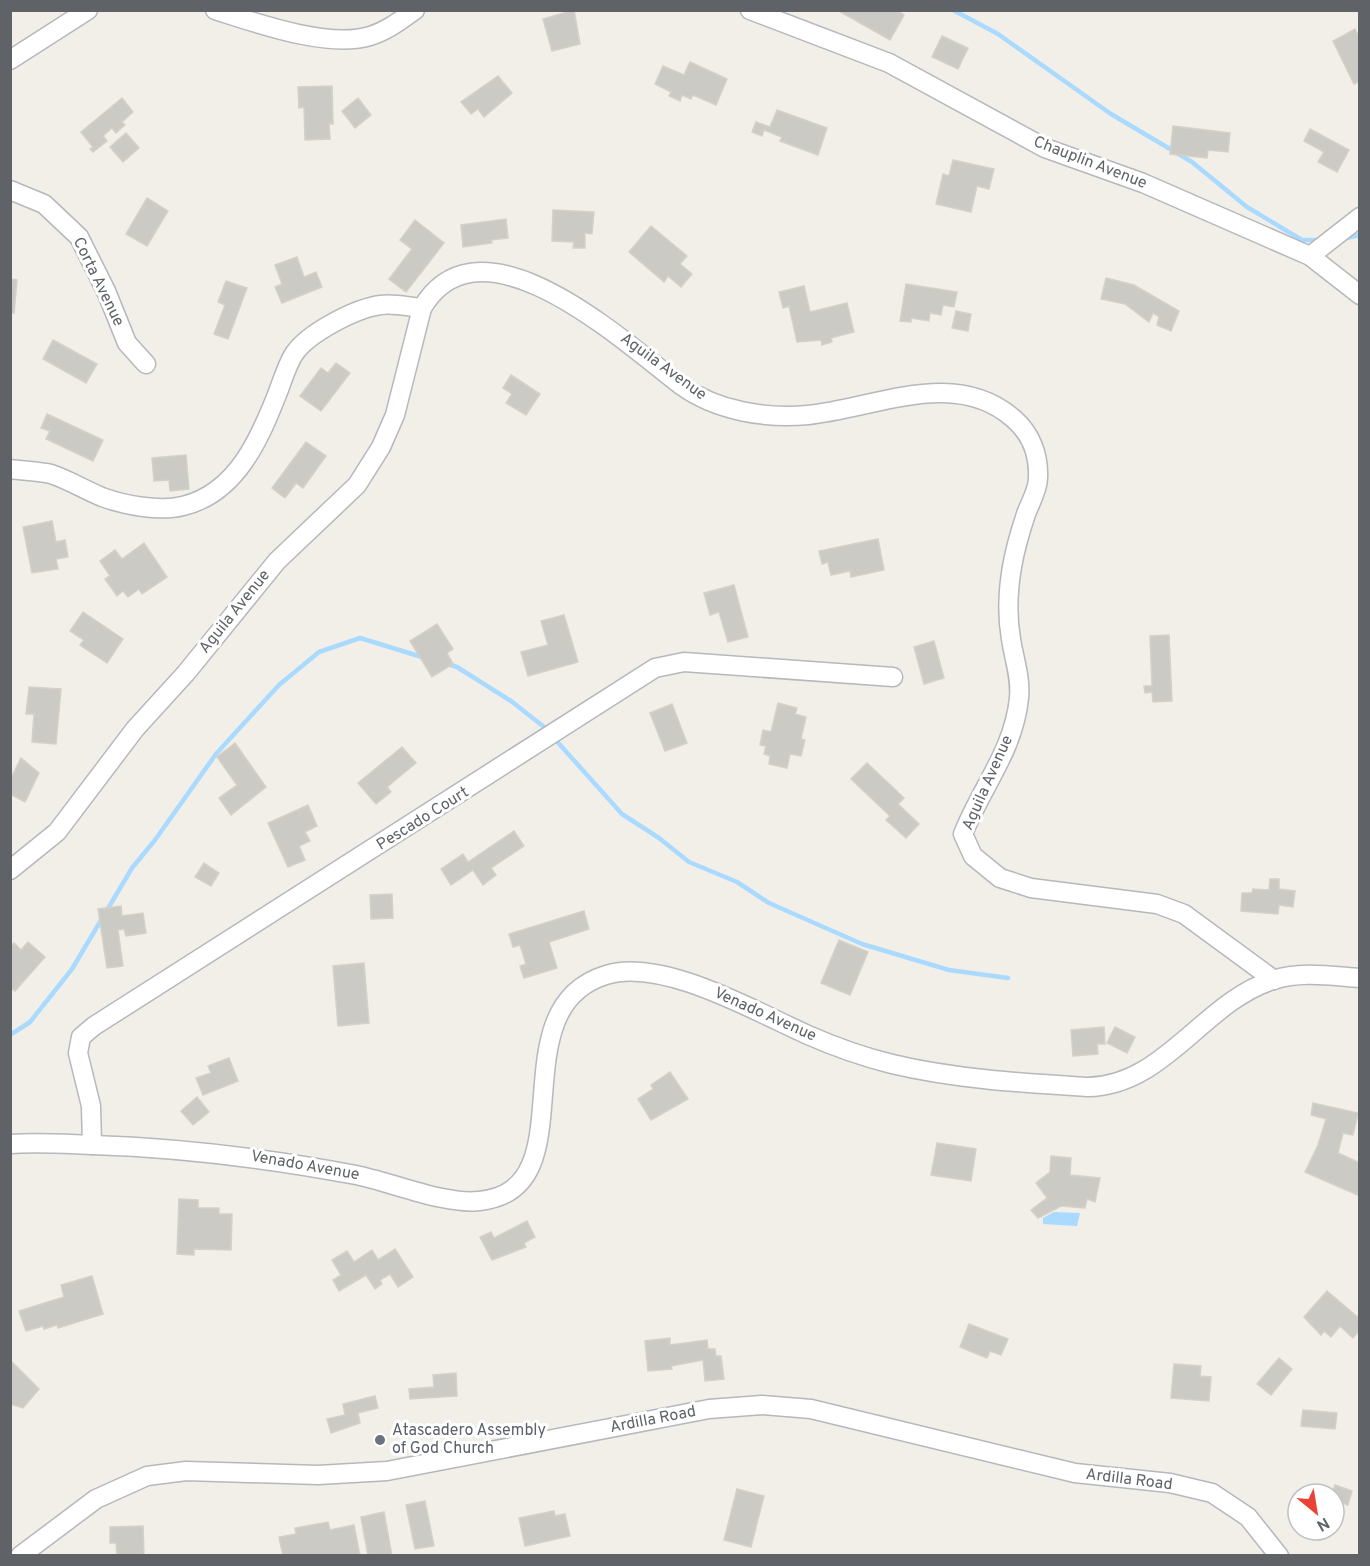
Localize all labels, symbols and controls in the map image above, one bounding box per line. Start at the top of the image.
street label: Chauplin Avenue [1030,132,1150,194]
street label: Corta Avenue [68,234,128,330]
street label: Aguila Avenue [616,329,710,405]
street label: Aguila Avenue [195,566,275,658]
street label: Aguila Avenue [958,732,1018,834]
street label: Pescado Court [373,783,473,855]
street label: Venado Avenue [711,984,819,1046]
street label: Venado Avenue [249,1147,361,1185]
street label: Ardilla Road [608,1402,698,1438]
place label: Atascadero Assembly of God Church [392,1421,546,1459]
marker: Atascadero Assembly of God Church [373,1433,387,1447]
street label: Ardilla Road [1084,1465,1174,1495]
north arrow [1286,1482,1346,1542]
text: N [1313,1512,1332,1535]

